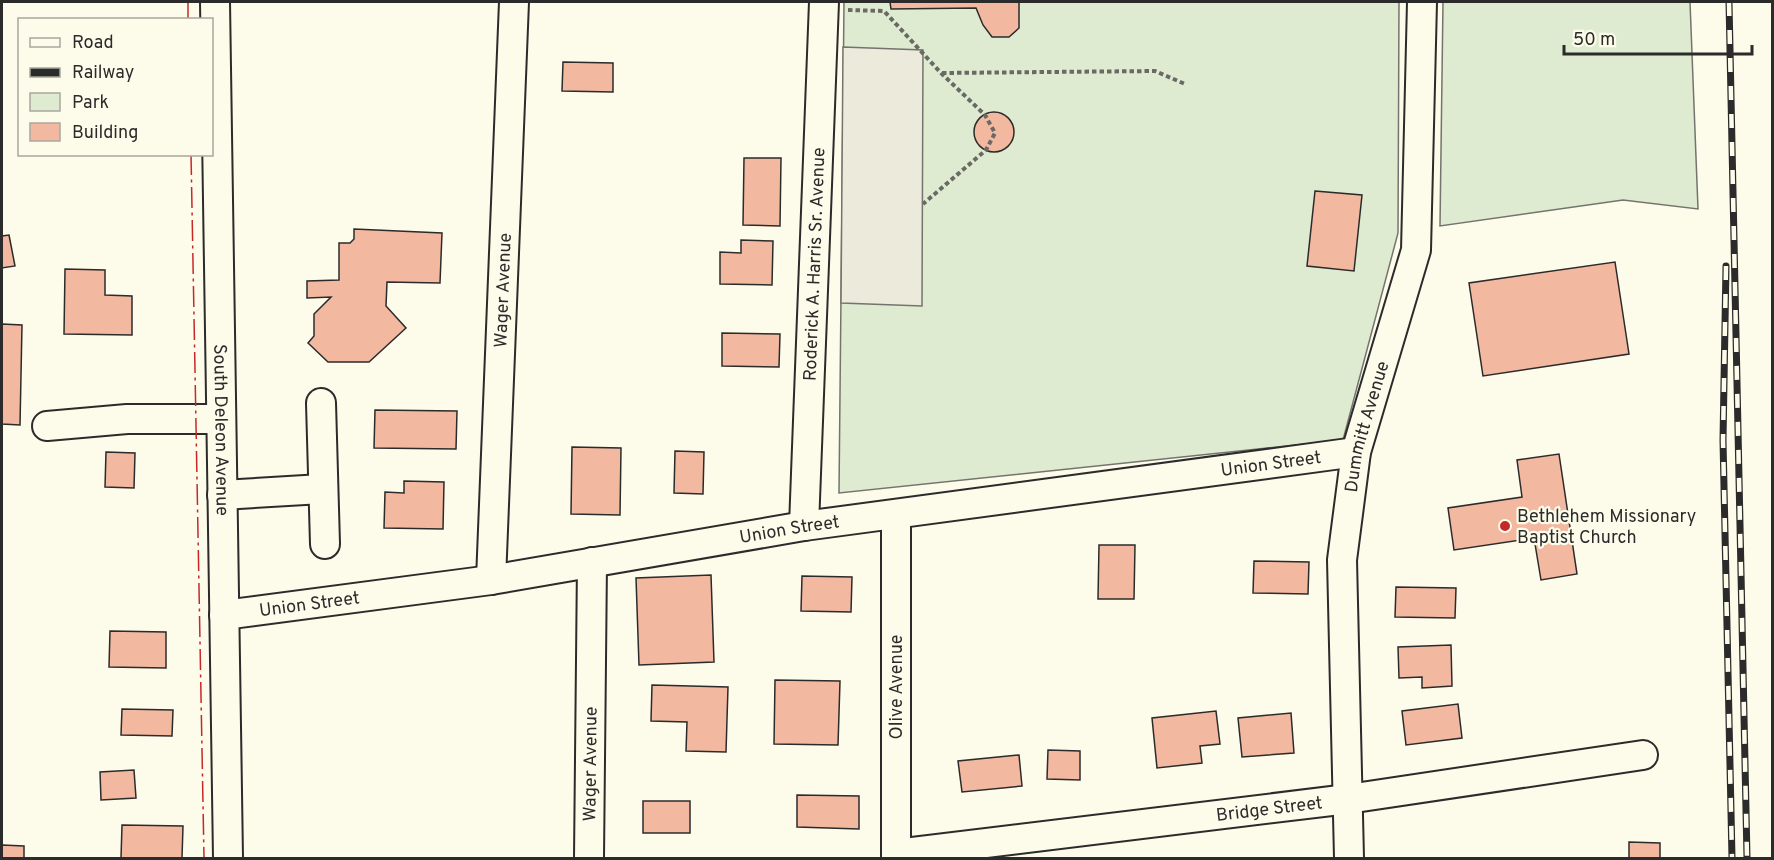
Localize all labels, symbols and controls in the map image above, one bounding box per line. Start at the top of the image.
legend [18,18,213,156]
scale bar [1564,18,1752,56]
text: 50 m [1573,29,1615,52]
text: Road [72,32,114,55]
text: Railway [72,62,134,85]
text: Park [72,92,109,115]
text: Building [72,122,138,145]
street label: Roderick A. Harris Sr. Avenue [800,147,831,382]
street label: Wager Avenue [490,232,518,348]
street label: South Deleon Avenue [207,344,233,516]
street label: Dummitt Avenue [1341,359,1395,494]
street label: Union Street [1219,447,1323,483]
place label: Bethlehem Missionary Baptist Church [1517,506,1696,550]
street label: Union Street [738,511,841,550]
marker: Bethlehem Missionary Baptist Church [1498,519,1512,533]
street label: Union Street [258,587,361,623]
street label: Olive Avenue [886,635,909,739]
street label: Wager Avenue [579,706,604,822]
street label: Bridge Street [1215,792,1324,828]

